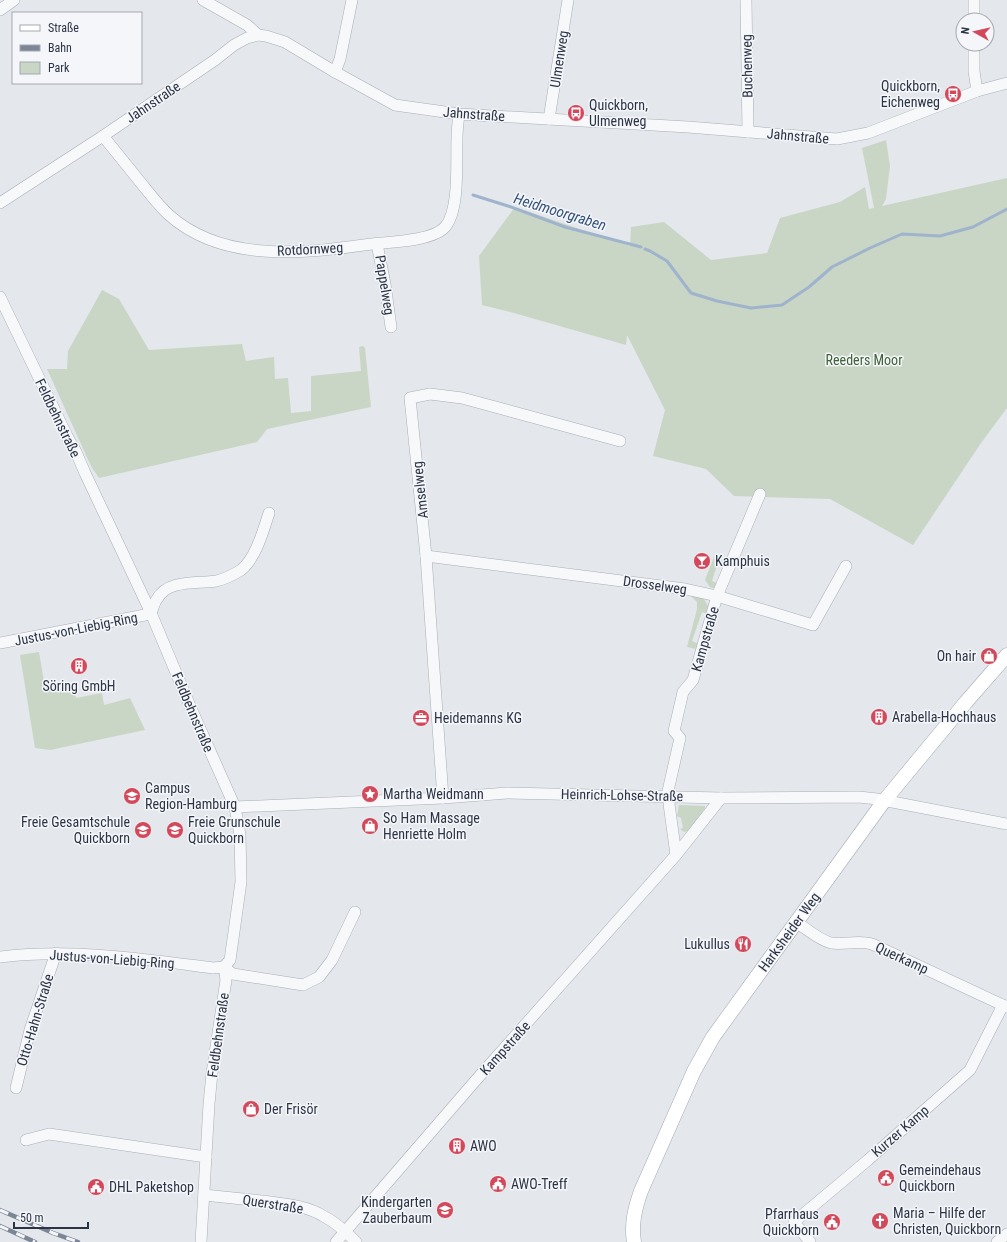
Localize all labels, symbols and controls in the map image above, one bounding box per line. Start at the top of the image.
legend [12,12,142,84]
north arrow [955,12,995,52]
text: Straße [48,21,79,35]
text: N [959,26,973,35]
street label: Ulmenweg [547,29,571,89]
street label: Buchenweg [738,34,756,98]
text: Bahn [48,41,72,55]
text: Park [48,61,70,75]
street label: Jahnstraße [123,78,184,126]
place label: Quickborn, Eichenweg [881,78,940,110]
bus stop icon: Quickborn, Eichenweg [943,84,963,104]
place label: Quickborn, Ulmenweg [589,97,648,129]
bus stop icon: Quickborn, Ulmenweg [566,103,586,123]
street label: Jahnstraße [442,104,506,124]
street label: Jahnstraße [766,125,830,147]
water label: Heidmoorgraben [512,189,608,235]
street label: Rotdornweg [277,239,343,259]
street label: Pappelweg [372,254,398,316]
park label: Reeders Moor [826,352,902,368]
street label: Feldbehnstraße [32,376,84,460]
street label: Amselweg [409,461,431,519]
bar icon: Kamphuis [692,551,712,571]
place label: Kamphuis [715,553,770,569]
street label: Drosselweg [622,573,688,597]
street label: Kampstraße [688,604,722,673]
street label: Justus-von-Liebig-Ring [13,609,139,649]
shop icon: On hair [979,646,999,666]
place label: On hair [937,648,976,664]
building icon: Söring GmbH [69,656,89,676]
street label: Feldbehnstraße [169,670,217,755]
place label: Söring GmbH [42,678,116,694]
building icon: Arabella-Hochhaus [869,707,889,727]
office icon: Heidemanns KG [411,708,431,728]
place label: Arabella-Hochhaus [892,709,996,725]
place label: Heidemanns KG [434,710,522,726]
place label: Campus Region-Hamburg [145,780,237,812]
place icon: Martha Weidmann [360,784,380,804]
school or university icon: Campus Region-Hamburg [122,786,142,806]
place label: Martha Weidmann [383,786,484,802]
street label: Heinrich-Lohse-Straße [561,786,684,804]
place label: So Ham Massage Henriette Holm [383,810,480,842]
place label: Freie Gesamtschule Quickborn [21,814,130,846]
place label: Freie Grunschule Quickborn [188,814,281,846]
shop icon: So Ham Massage Henriette Holm [360,816,380,836]
school or university icon: Freie Gesamtschule Quickborn [133,820,153,840]
school or university icon: Freie Grunschule Quickborn [165,820,185,840]
street label: Harksheider Weg [755,889,823,975]
restaurant icon: Lukullus [733,934,753,954]
place label: Lukullus [684,936,730,952]
street label: Querkamp [873,939,931,977]
street label: Justus-von-Liebig-Ring [49,947,175,971]
street label: Otto-Hahn-Straße [13,972,57,1068]
street label: Feldbehnstraße [204,991,232,1078]
street label: Kampstraße [477,1017,534,1078]
shop icon: Der Frisör [241,1099,261,1119]
place label: Der Frisör [264,1101,318,1117]
street label: Kurzer Kamp [868,1102,932,1160]
building icon: AWO [447,1136,467,1156]
place label: AWO [470,1138,497,1154]
place label: Gemeindehaus Quickborn [899,1162,981,1194]
public building icon: Gemeindehaus Quickborn [876,1168,896,1188]
public building icon: AWO-Treff [488,1174,508,1194]
place label: AWO-Treff [511,1176,568,1192]
public building icon: DHL Paketshop [86,1177,106,1197]
place label: DHL Paketshop [109,1179,194,1195]
street label: Querstraße [242,1191,305,1217]
place label: Kindergarten Zauberbaum [361,1194,432,1226]
school or university icon: Kindergarten Zauberbaum [435,1200,455,1220]
scale bar [14,1204,88,1230]
place label: Maria – Hilfe der Christen, Quickborn [893,1205,1001,1237]
place label: Pfarrhaus Quickborn [763,1206,819,1238]
text: 50 m [20,1211,44,1225]
church icon: Maria – Hilfe der Christen, Quickborn [870,1211,890,1231]
public building icon: Pfarrhaus Quickborn [822,1212,842,1232]

